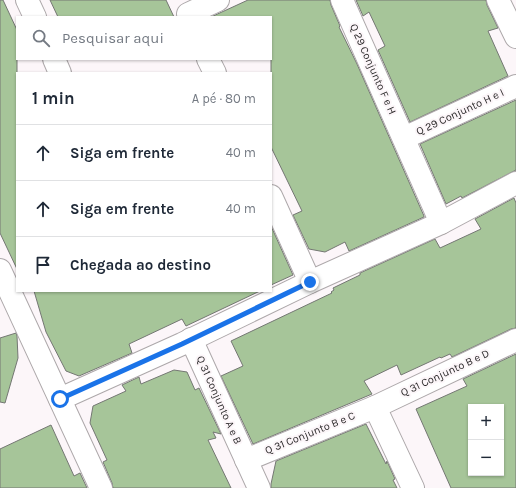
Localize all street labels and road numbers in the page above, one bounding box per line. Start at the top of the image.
street label: Q 29 Conjunto F e H [347,22,399,116]
street label: Q 29 Conjunto H e I [414,86,506,138]
street label: Q 31 Conjunto B e D [399,347,491,399]
street label: Q 31 Conjunto A e B [194,354,244,446]
street label: Q 31 Conjunto B e C [263,409,357,457]

